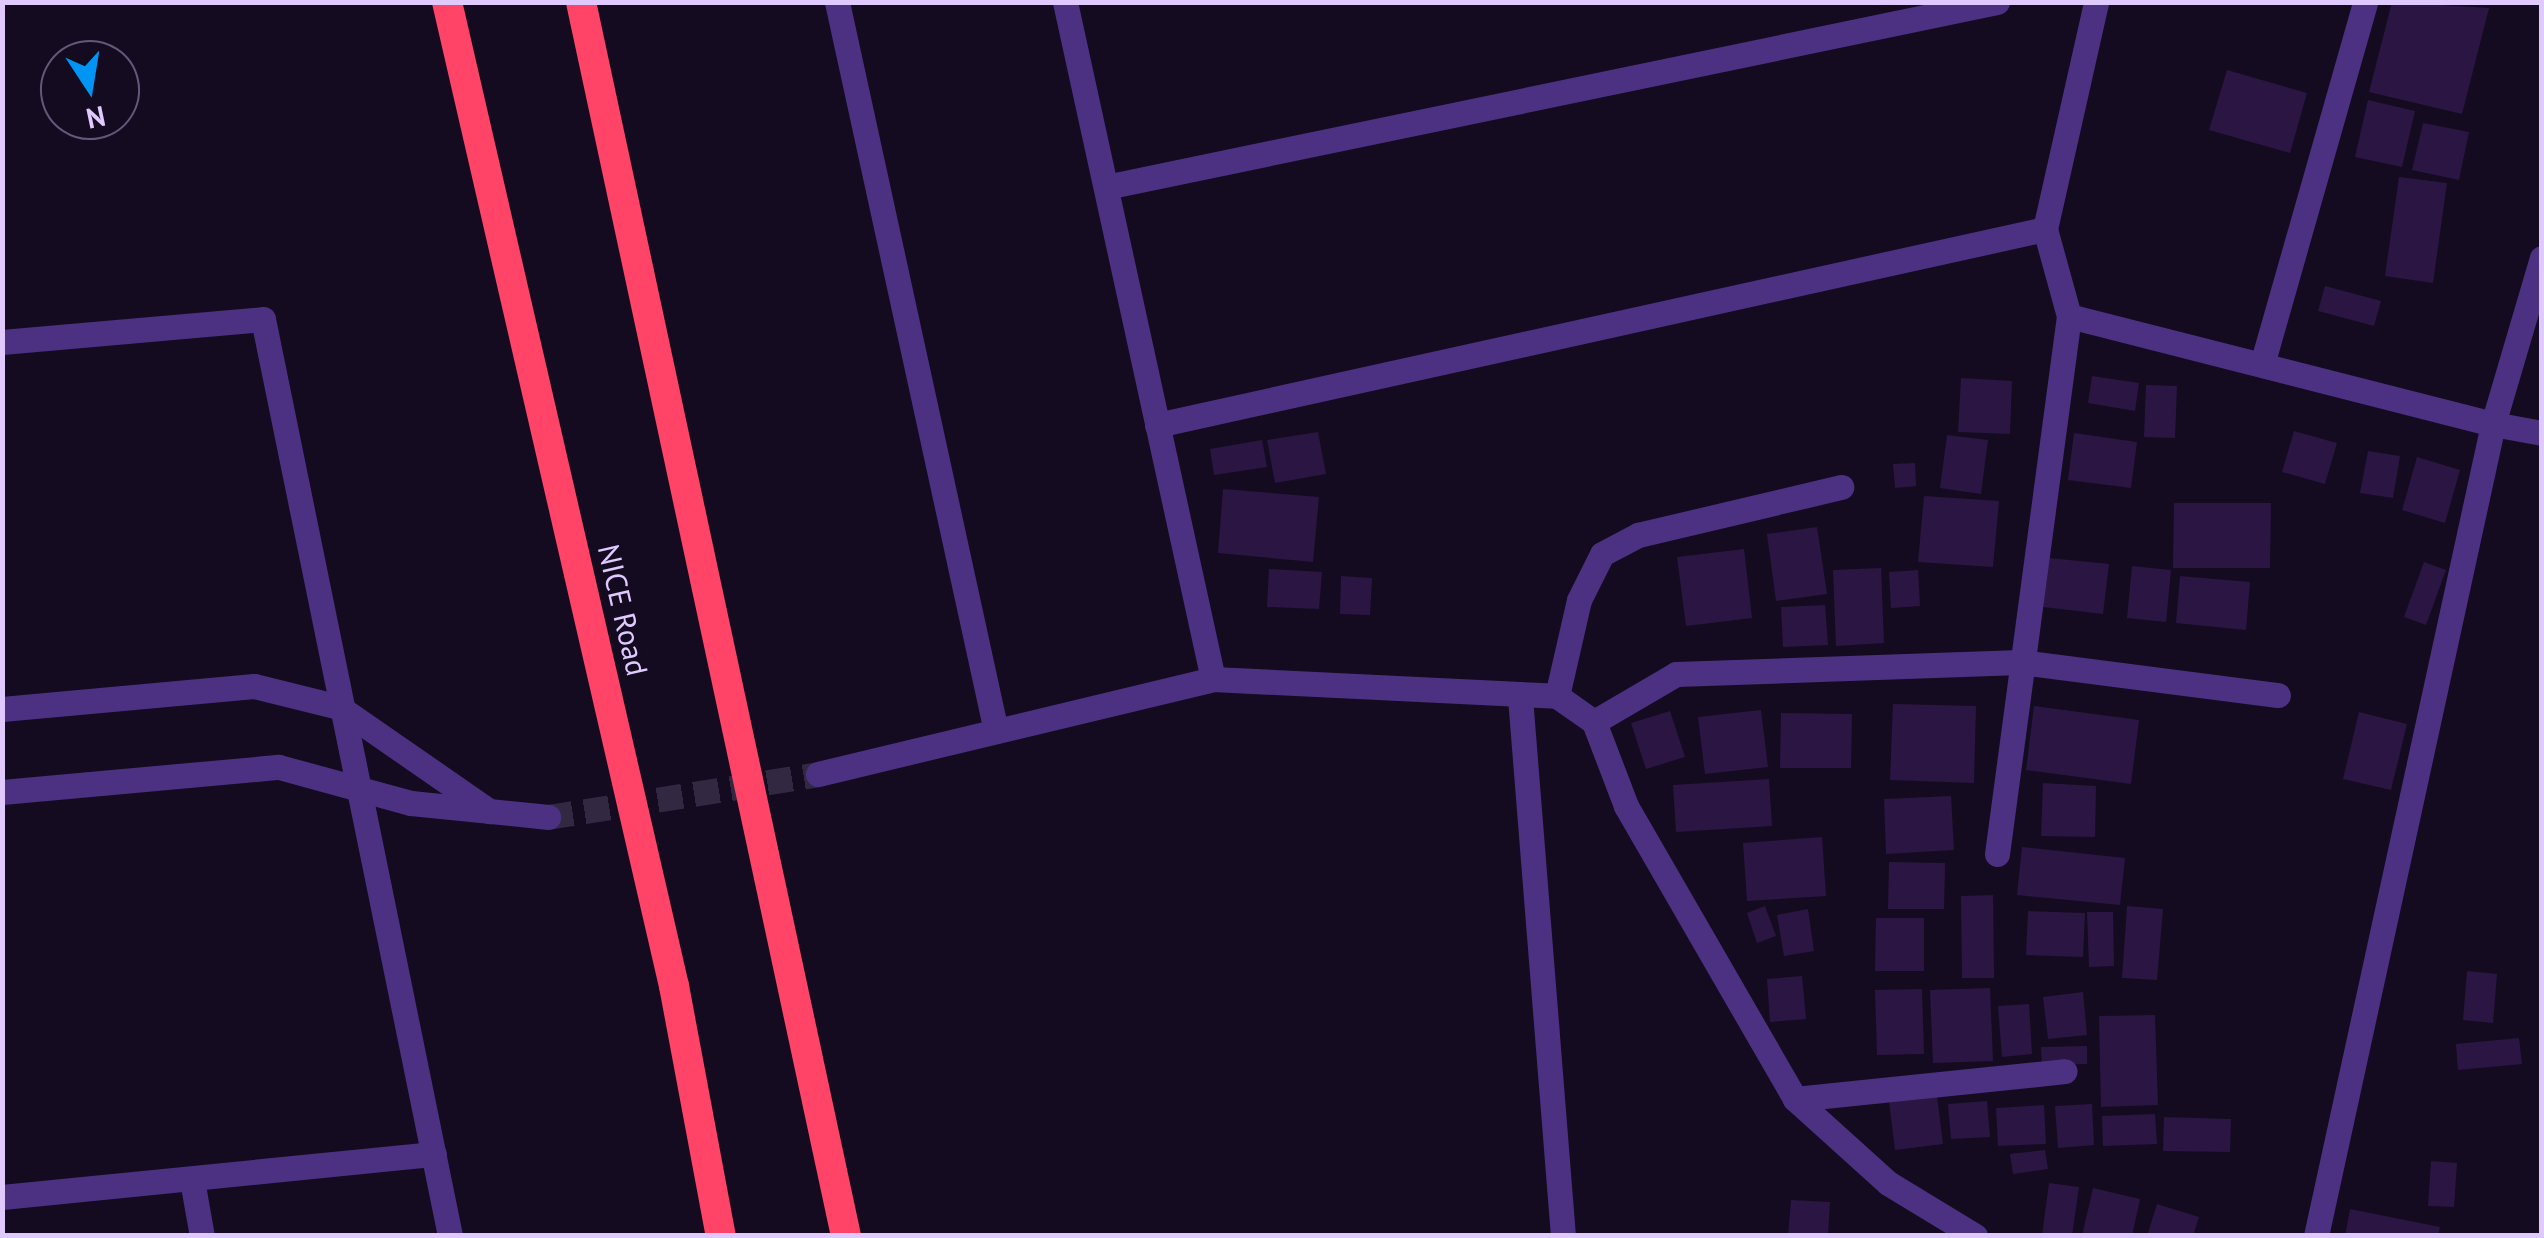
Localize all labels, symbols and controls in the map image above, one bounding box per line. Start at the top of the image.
north arrow [40,40,140,140]
text: N [83,98,109,138]
street label: NICE Road [590,541,656,679]

